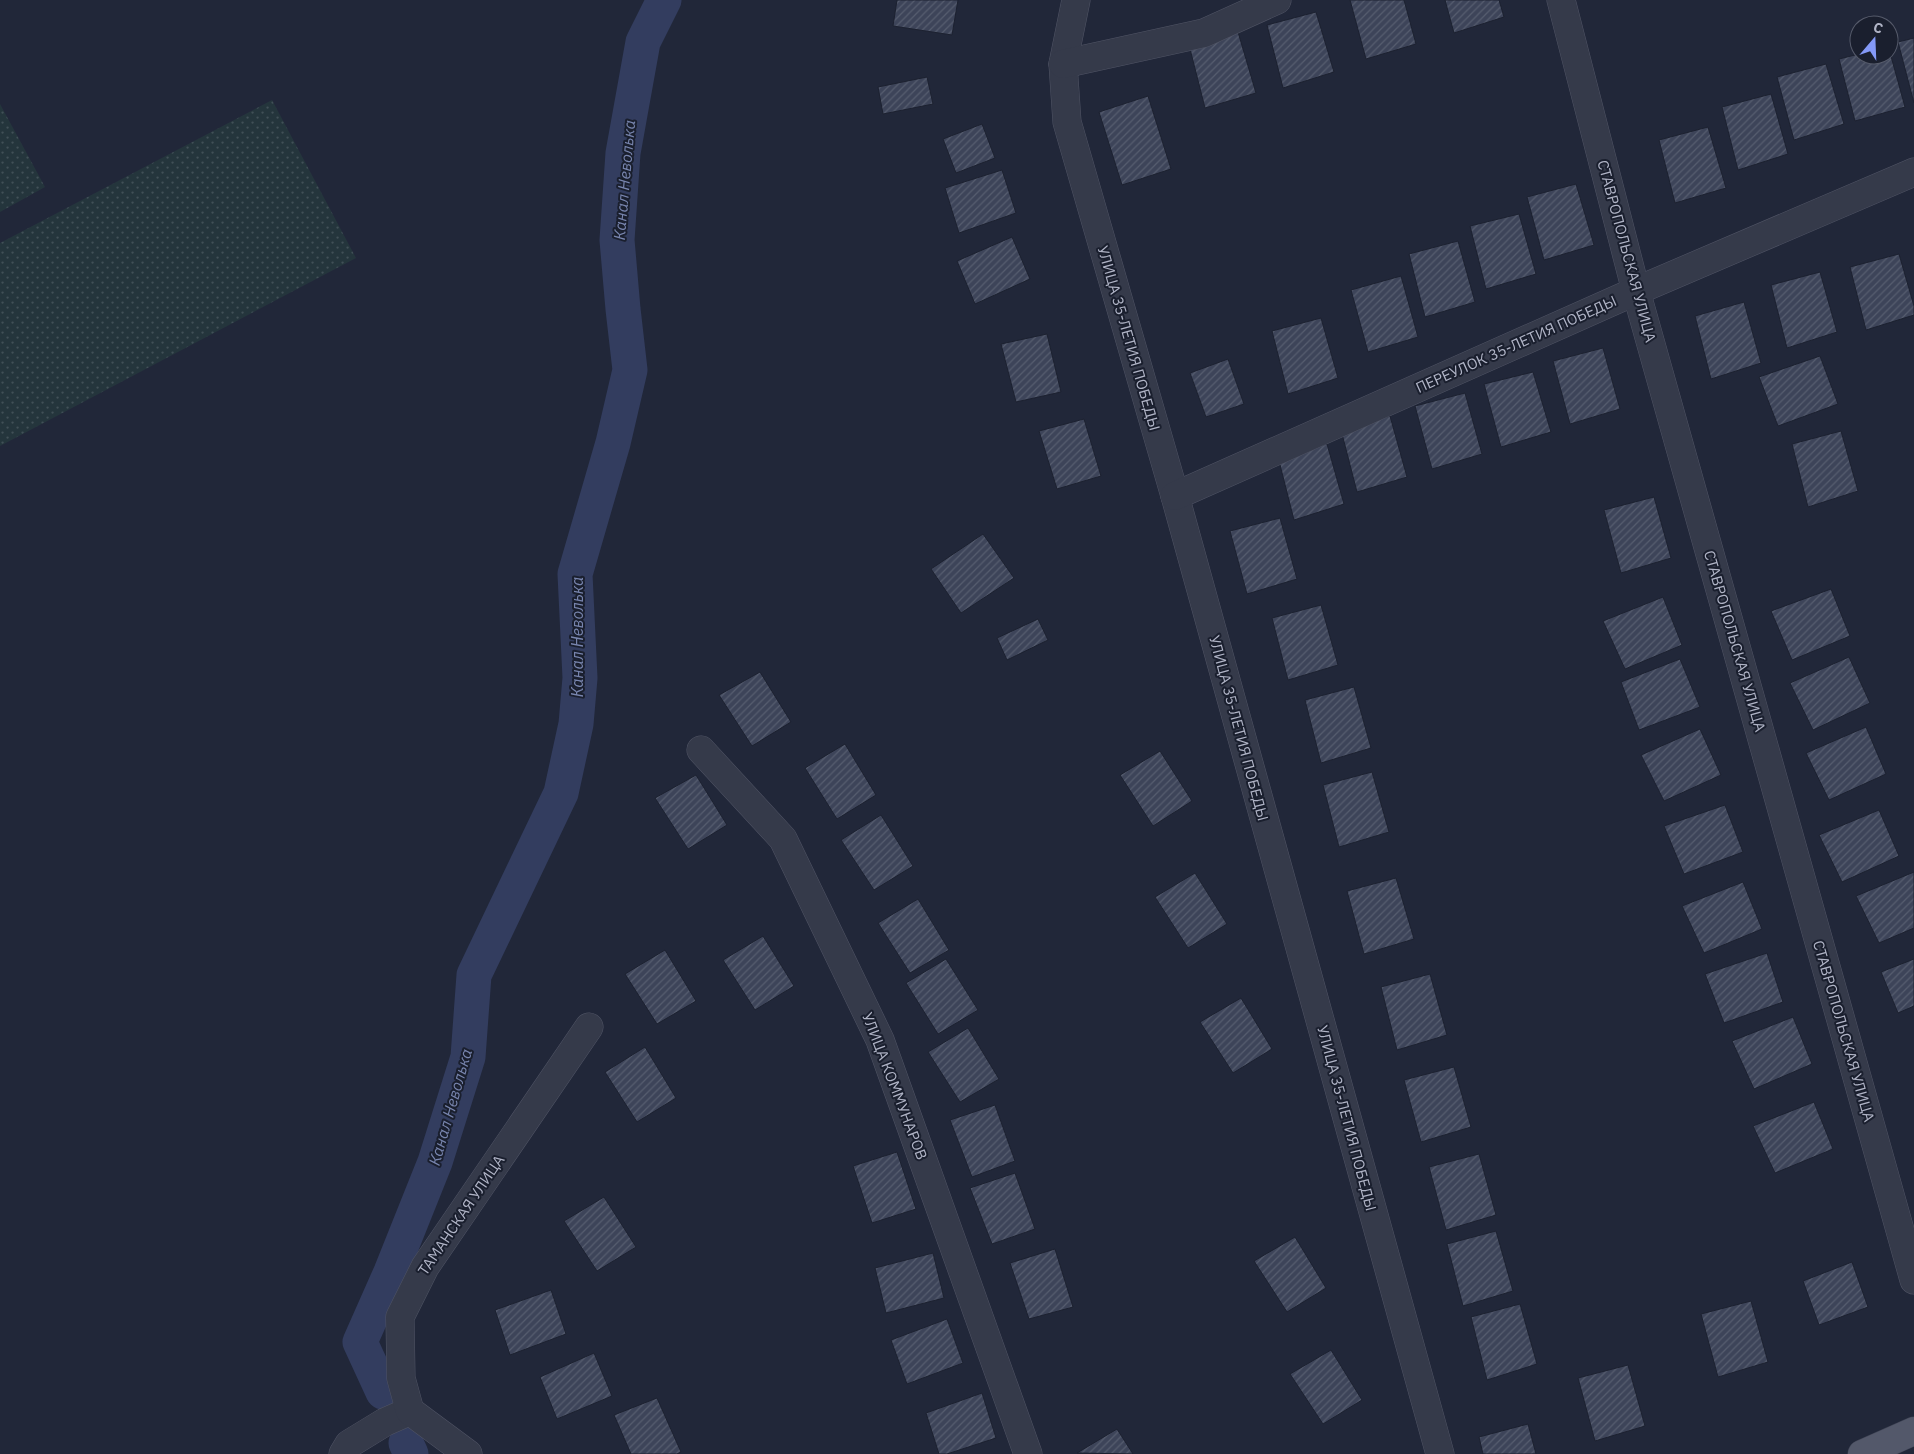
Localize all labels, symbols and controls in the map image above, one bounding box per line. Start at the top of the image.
north arrow [1849,15,1899,65]
text: С [1871,18,1885,38]
water label: Канал Неволька [609,119,639,241]
street label: СТАВРОПОЛЬСКАЯ УЛИЦА [1593,158,1661,345]
street label: УЛИЦА 35-ЛЕТИЯ ПОБЕДЫ [1093,243,1165,433]
street label: ПЕРЕУЛОК 35-ЛЕТИЯ ПОБЕДЫ [1413,291,1619,397]
street label: СТАВРОПОЛЬСКАЯ УЛИЦА [1700,548,1770,734]
water label: Канал Неволька [567,577,587,697]
street label: УЛИЦА 35-ЛЕТИЯ ПОБЕДЫ [1205,633,1273,823]
street label: СТАВРОПОЛЬСКАЯ УЛИЦА [1809,938,1879,1124]
street label: УЛИЦА КОММУНАРОВ [858,1010,932,1162]
street label: УЛИЦА 35-ЛЕТИЯ ПОБЕДЫ [1313,1023,1381,1213]
water label: Канал Неволька [424,1046,476,1168]
street label: ТАМАНСКАЯ УЛИЦА [414,1151,509,1279]

